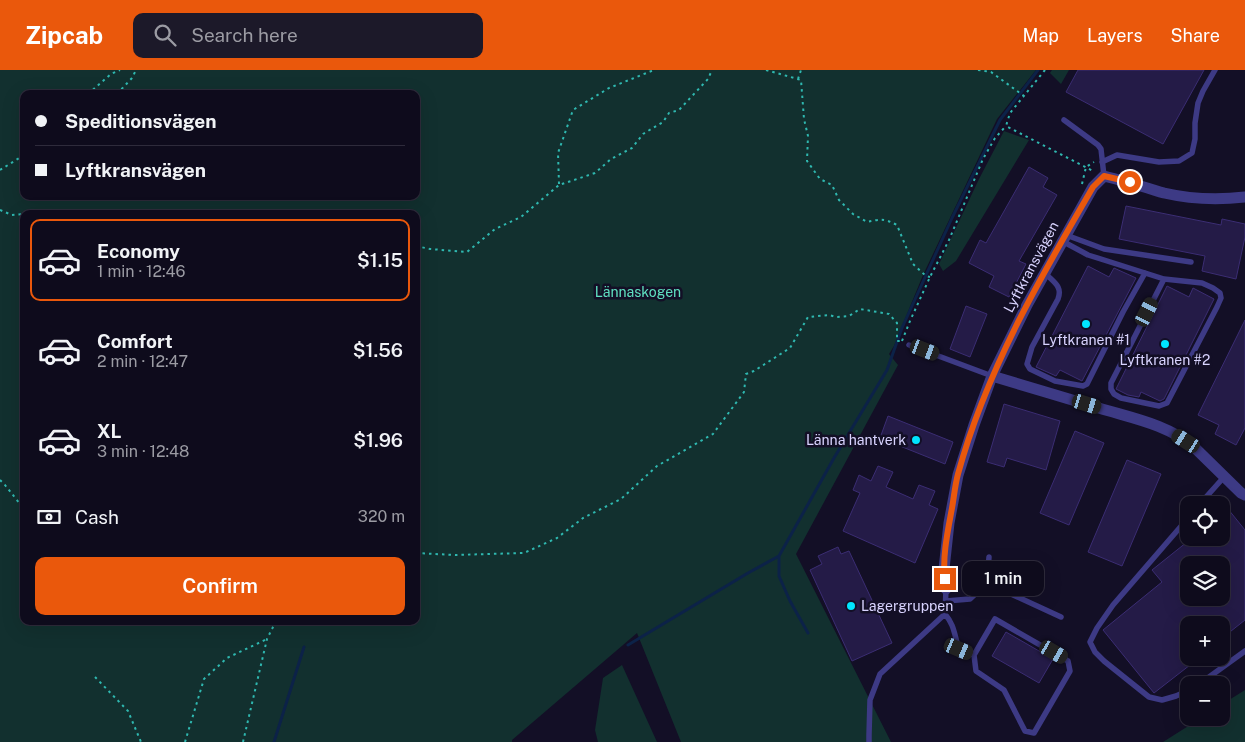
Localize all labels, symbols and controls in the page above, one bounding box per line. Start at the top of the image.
search box [133,13,483,58]
text: Zipcab [25,21,103,49]
icon: search [151,21,179,49]
text: Search here [191,24,298,46]
text: Map [1023,25,1059,46]
text: Layers [1087,25,1143,46]
text: Share [1171,25,1220,46]
text: Speditionsvägen [65,110,217,132]
text: Lyftkransvägen [65,159,206,181]
route start [1119,171,1141,193]
street label: Lyftkransvägen [1000,219,1062,315]
icon: car [37,238,82,283]
text: Economy [97,240,180,262]
text: $1.15 [357,249,403,271]
text: 1 min · 12:46 [97,262,185,281]
park label: Lännaskogen [595,284,681,300]
car [1133,295,1160,329]
marker: Lyftkranen #1 [1080,318,1092,330]
icon: car [37,328,82,373]
text: Comfort [97,330,173,352]
place label: Lyftkranen #1 [1042,332,1130,348]
car [908,338,941,362]
marker: Lyftkranen #2 [1159,338,1171,350]
text: $1.56 [353,339,403,361]
text: 2 min · 12:47 [97,352,188,371]
place label: Lyftkranen #2 [1120,352,1210,368]
car [1070,392,1103,416]
icon: car [37,418,82,463]
text: XL [97,420,122,442]
car [1169,427,1202,455]
text: $1.96 [353,429,403,451]
place label: Länna hantverk [806,432,906,448]
marker: Länna hantverk [910,434,922,446]
text: 3 min · 12:48 [97,442,189,461]
map controls [1180,496,1230,726]
button: locate [1180,496,1230,546]
icon: cash [35,503,63,531]
text: Cash [75,506,119,528]
text: 320 m [358,507,405,526]
button: layers [1180,556,1230,606]
button: Confirm [35,557,405,615]
callout: 1 min [962,562,1045,596]
route end [934,568,956,590]
text: 1 min [984,569,1022,588]
place label: Lagergruppen [861,598,953,614]
marker: Lagergruppen [845,600,857,612]
button: + [1180,616,1230,666]
car [942,636,975,662]
car [1037,638,1070,666]
button: − [1180,676,1230,726]

